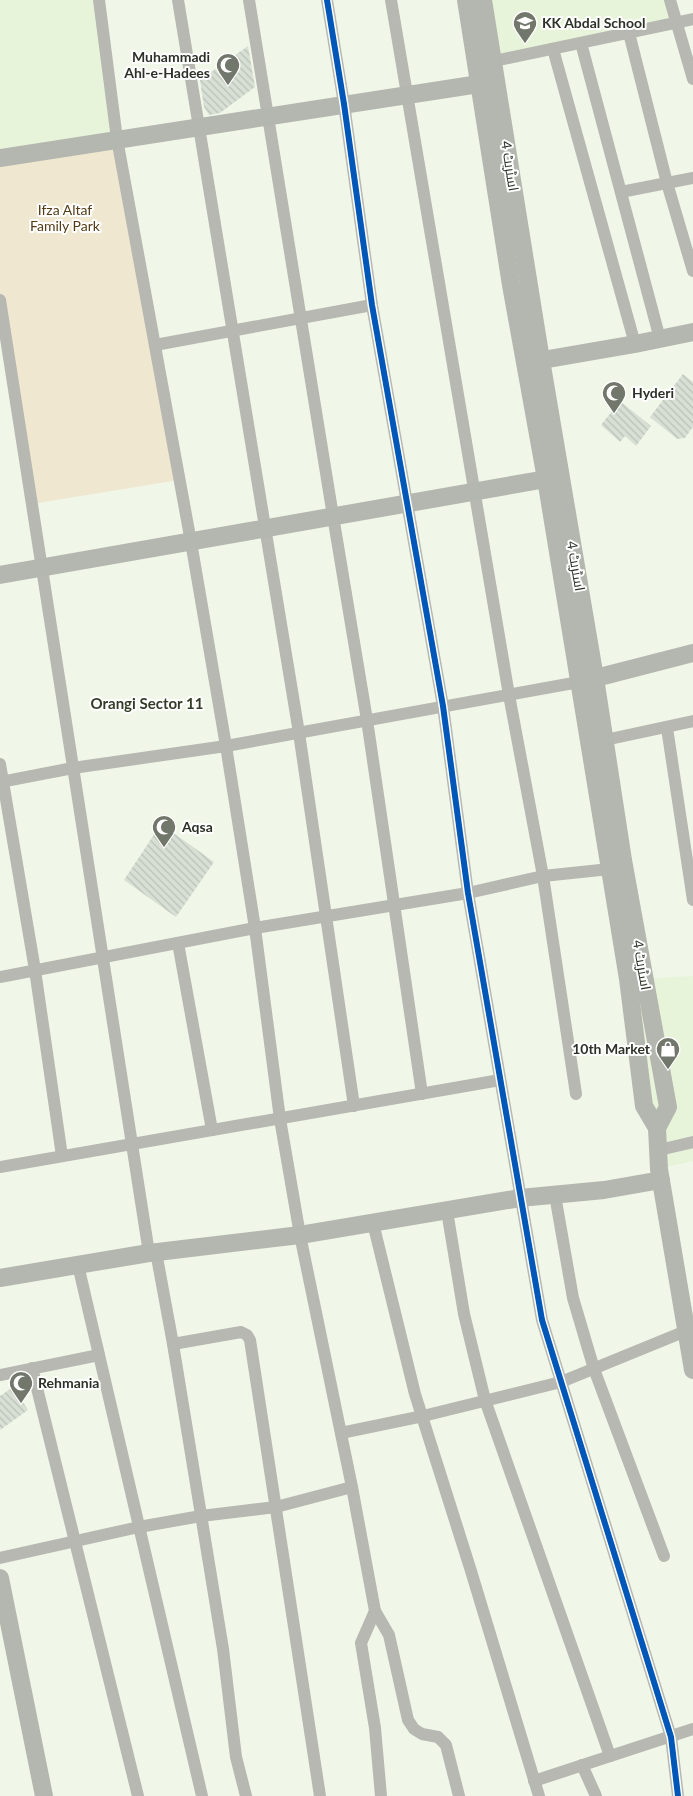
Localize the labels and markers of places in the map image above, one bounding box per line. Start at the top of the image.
school or university icon: KK Abdal School [512,10,538,44]
place label: KK Abdal School [542,14,646,31]
place label: Muhammadi Ahl-e-Hadees [123,48,210,81]
mosque icon: Muhammadi Ahl-e-Hadees [215,52,241,86]
mosque icon: Hyderi [601,380,627,414]
place label: Hyderi [632,384,674,401]
mosque icon: Aqsa [151,814,177,848]
place label: Aqsa [181,818,213,835]
shop icon: 10th Market [655,1036,681,1070]
place label: 10th Market [572,1040,651,1057]
mosque icon: Rehmania [8,1370,34,1404]
place label: Rehmania [38,1374,99,1391]

